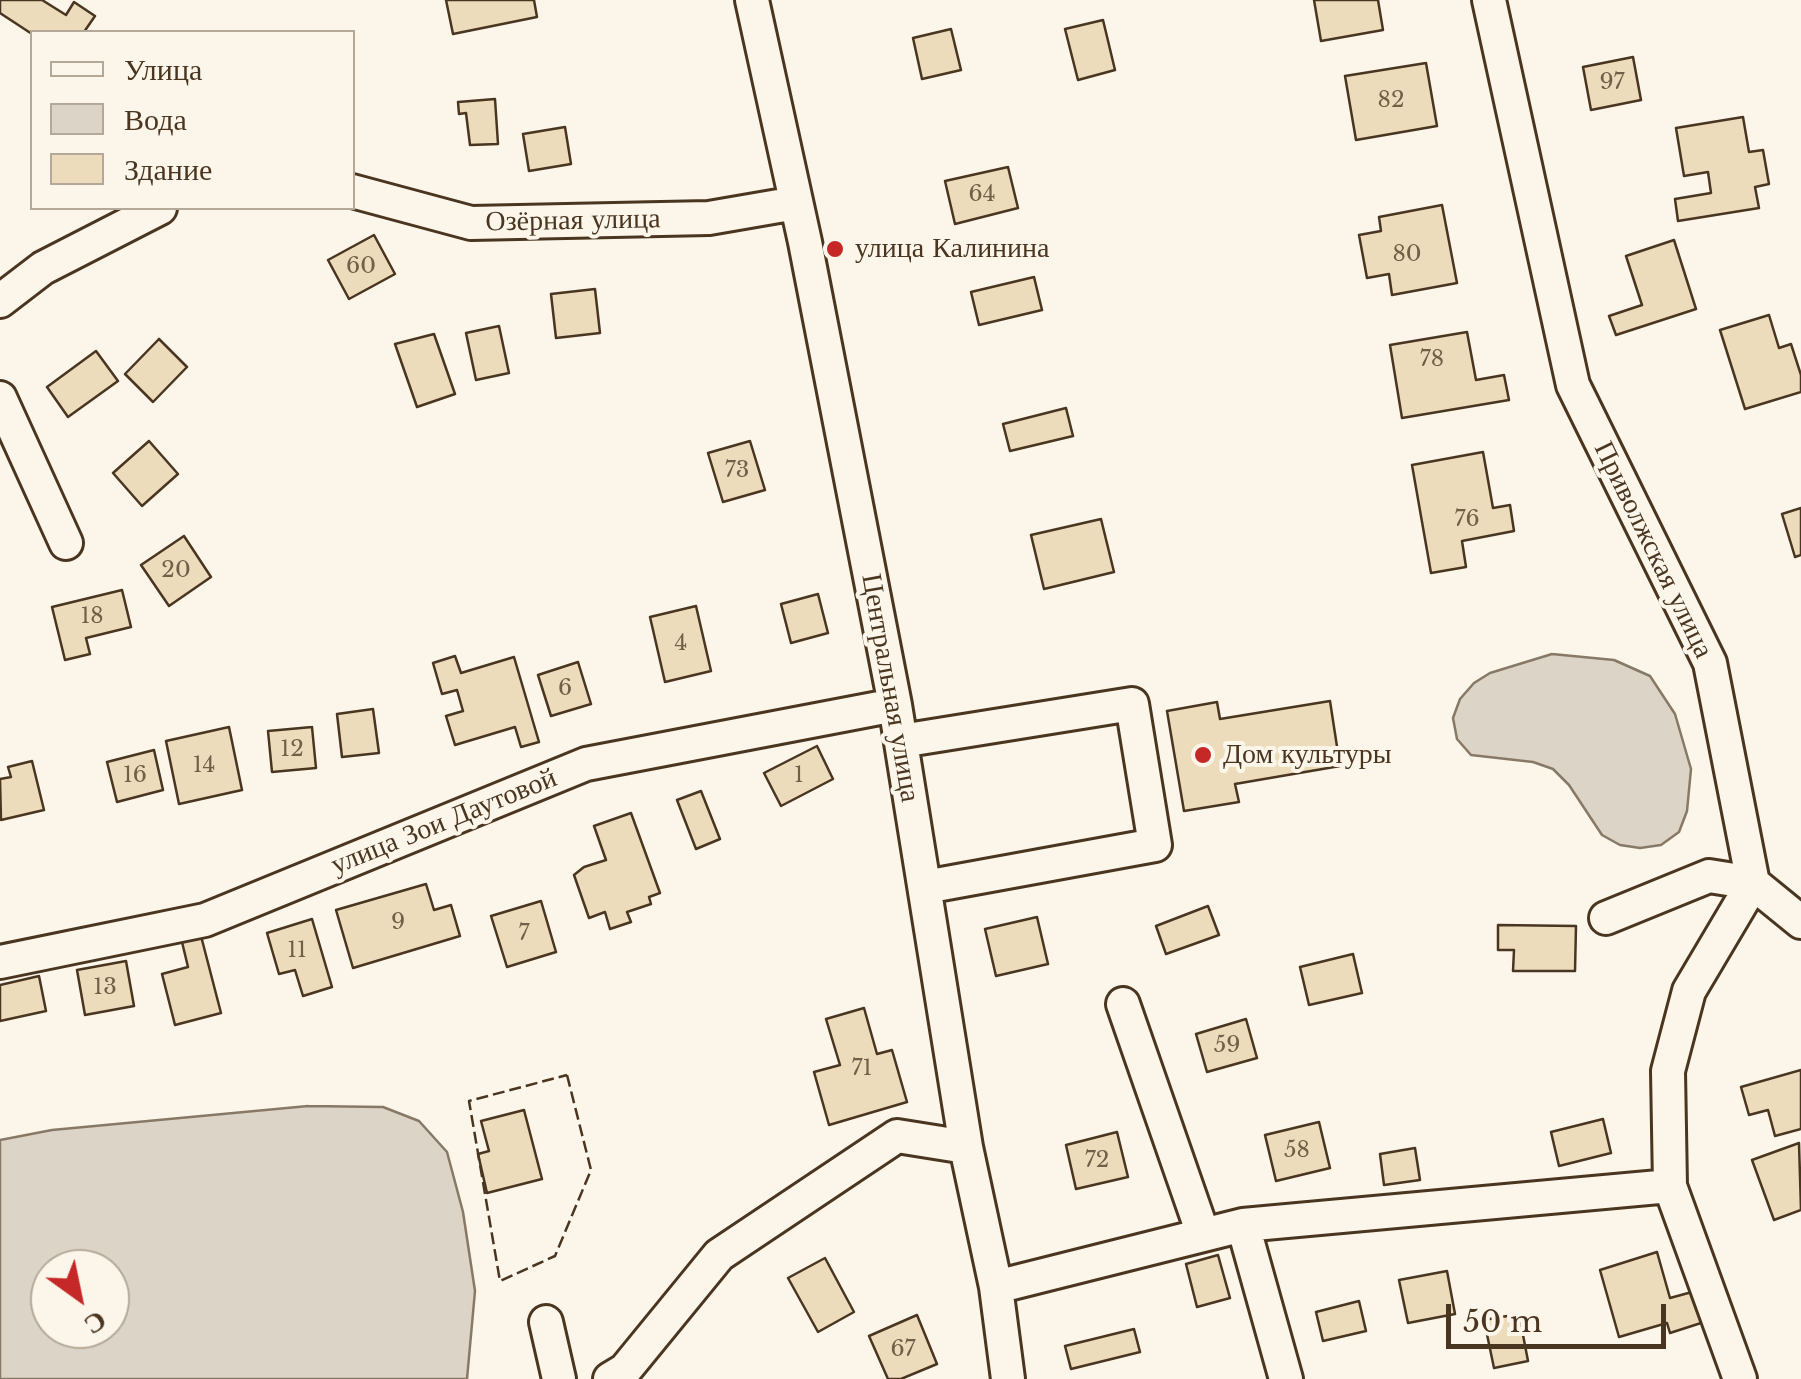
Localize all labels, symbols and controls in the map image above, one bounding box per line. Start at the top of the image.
legend [30,30,355,210]
text: Улица [124,51,202,88]
house number: 97 [1599,70,1625,96]
house number: 82 [1378,88,1404,114]
text: Вода [124,101,187,138]
text: Здание [124,151,212,188]
house number: 64 [968,182,996,208]
street label: Озёрная улица [485,203,661,239]
place label: улица Калинина [855,232,1049,266]
marker: улица Калинина [824,238,846,260]
house number: 80 [1392,242,1422,268]
house number: 60 [346,254,376,280]
house number: 78 [1420,347,1444,373]
street label: Приволжская улица [1586,436,1720,664]
house number: 73 [725,458,749,484]
house number: 76 [1454,507,1480,533]
house number: 20 [161,558,191,584]
street label: Центральная улица [853,571,927,805]
house number: 18 [80,604,104,630]
house number: 4 [675,631,687,657]
house number: 6 [558,676,572,702]
house number: 12 [280,737,304,763]
place label: Дом культуры [1223,738,1392,772]
marker: Дом культуры [1192,744,1214,766]
house number: 14 [193,753,215,779]
street label: улица Зои Даутовой [326,761,562,883]
house number: 16 [123,763,147,789]
house number: 1 [794,763,804,789]
house number: 9 [391,910,405,936]
house number: 7 [518,921,530,947]
house number: 11 [287,938,307,964]
house number: 13 [93,975,117,1001]
house number: 59 [1214,1033,1240,1059]
house number: 71 [852,1056,872,1082]
house number: 58 [1284,1138,1310,1164]
house number: 72 [1085,1148,1109,1174]
north arrow [30,1249,130,1349]
scale bar [1451,1284,1671,1346]
text: С [78,1303,114,1343]
text: 50 m [1463,1303,1542,1340]
house number: 67 [890,1337,916,1363]

